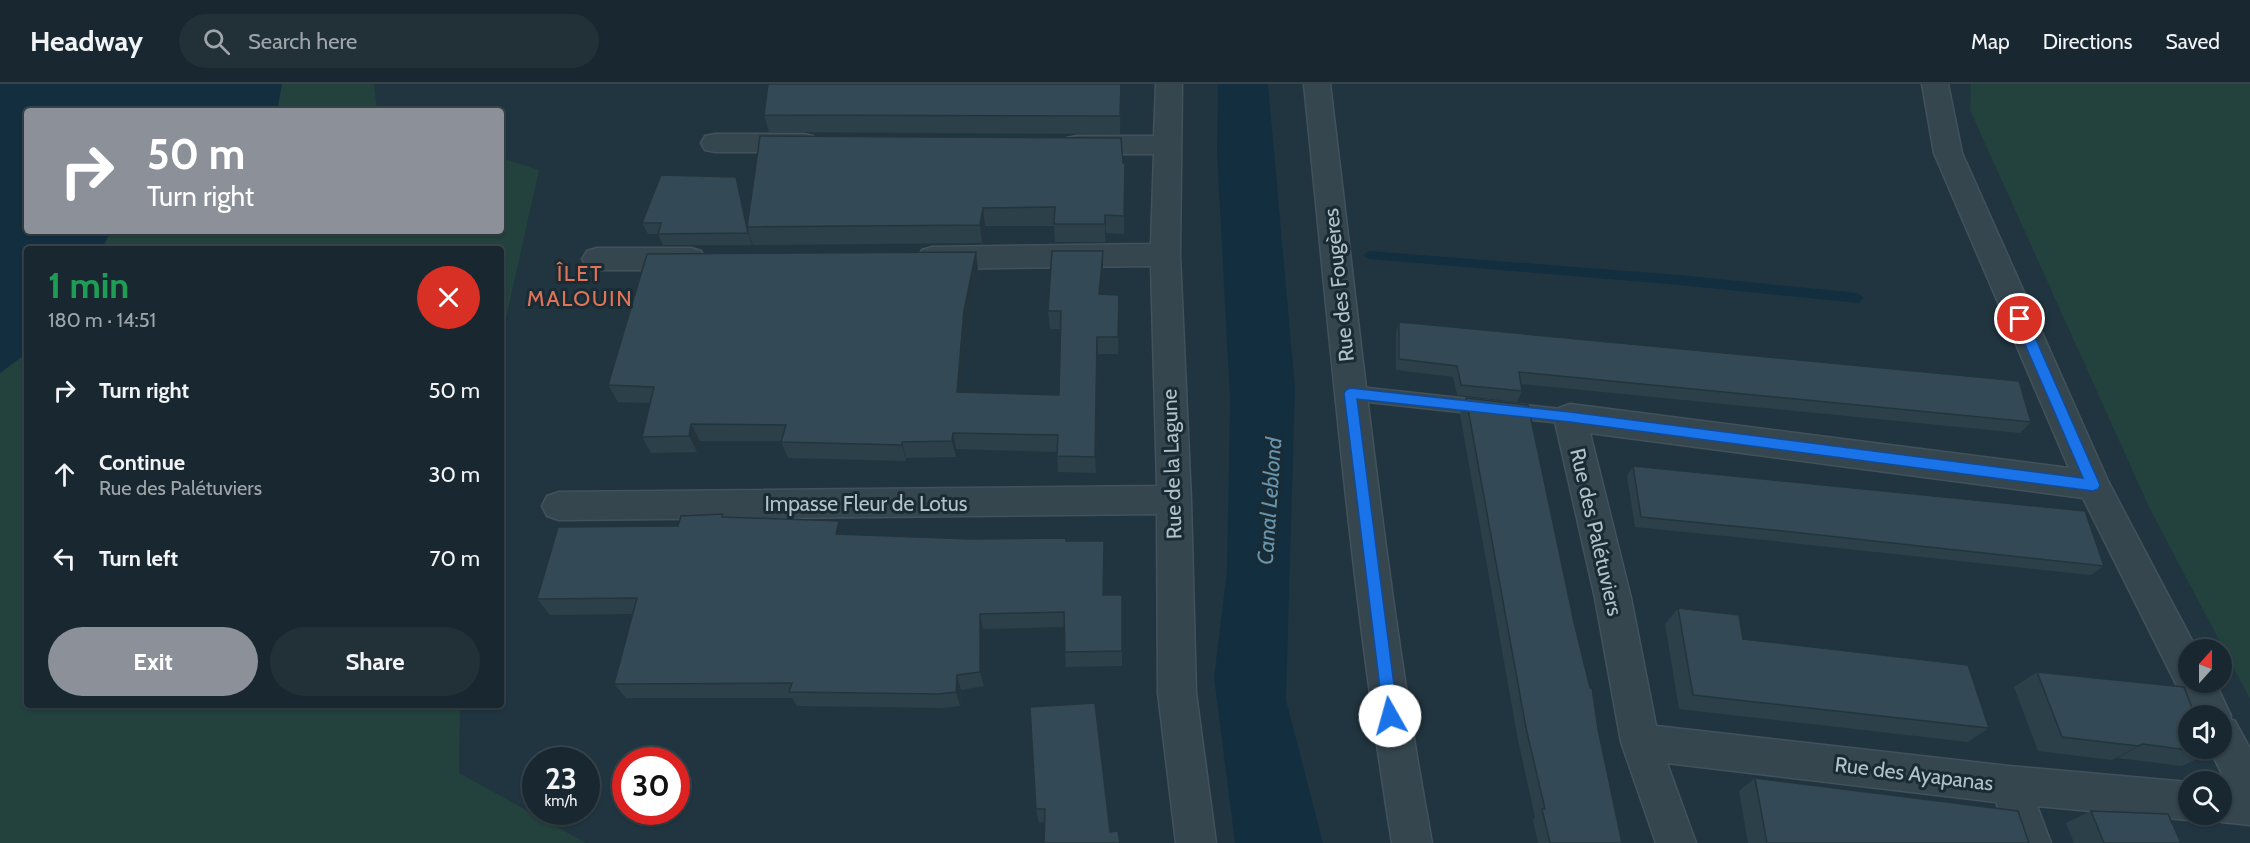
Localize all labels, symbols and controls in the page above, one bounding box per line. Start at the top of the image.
search box [179,14,599,68]
text: Headway [30,24,143,58]
icon: search [200,25,233,58]
text: Search here [248,28,357,55]
text: Map [1971,29,2010,54]
text: Directions [2043,29,2132,54]
text: Saved [2165,29,2220,54]
text: 50 m [147,128,245,180]
icon: right [48,132,126,210]
text: Turn right [147,180,254,213]
street label: Rue des Fougères [1318,207,1359,363]
district label: ÎLET MALOUIN [527,260,633,312]
text: 1 min [48,263,129,307]
button: close [417,266,480,329]
pin [1994,293,2045,344]
icon: arrive [2003,302,2036,335]
text: 180 m · 14:51 [48,308,156,332]
icon: right [48,374,81,407]
text: Turn right [99,377,189,404]
text: 50 m [428,377,480,404]
street label: Rue de la Lagune [1156,388,1187,540]
water label: Canal Leblond [1252,436,1287,566]
street label: Rue des Palétuviers [1565,446,1628,618]
text: Continue [99,449,185,476]
icon: ahead [48,458,81,491]
text: 30 m [428,461,480,488]
text: Rue des Palétuviers [99,476,262,500]
street label: Impasse Fleur de Lotus [765,491,968,516]
icon: left [48,542,81,575]
text: Turn left [99,545,178,572]
text: 70 m [430,545,480,572]
button: Exit [48,627,258,696]
button: Share [270,627,480,696]
north arrow [2178,639,2232,693]
map controls [2178,639,2232,825]
position arrow [1358,684,1422,748]
button: sound [2178,705,2232,759]
speed limit sign: 30 [612,747,690,825]
street label: Rue des Ayapanas [1833,751,1995,796]
text: 23 [545,760,577,797]
button: search [2178,771,2232,825]
text: km/h [545,792,577,810]

